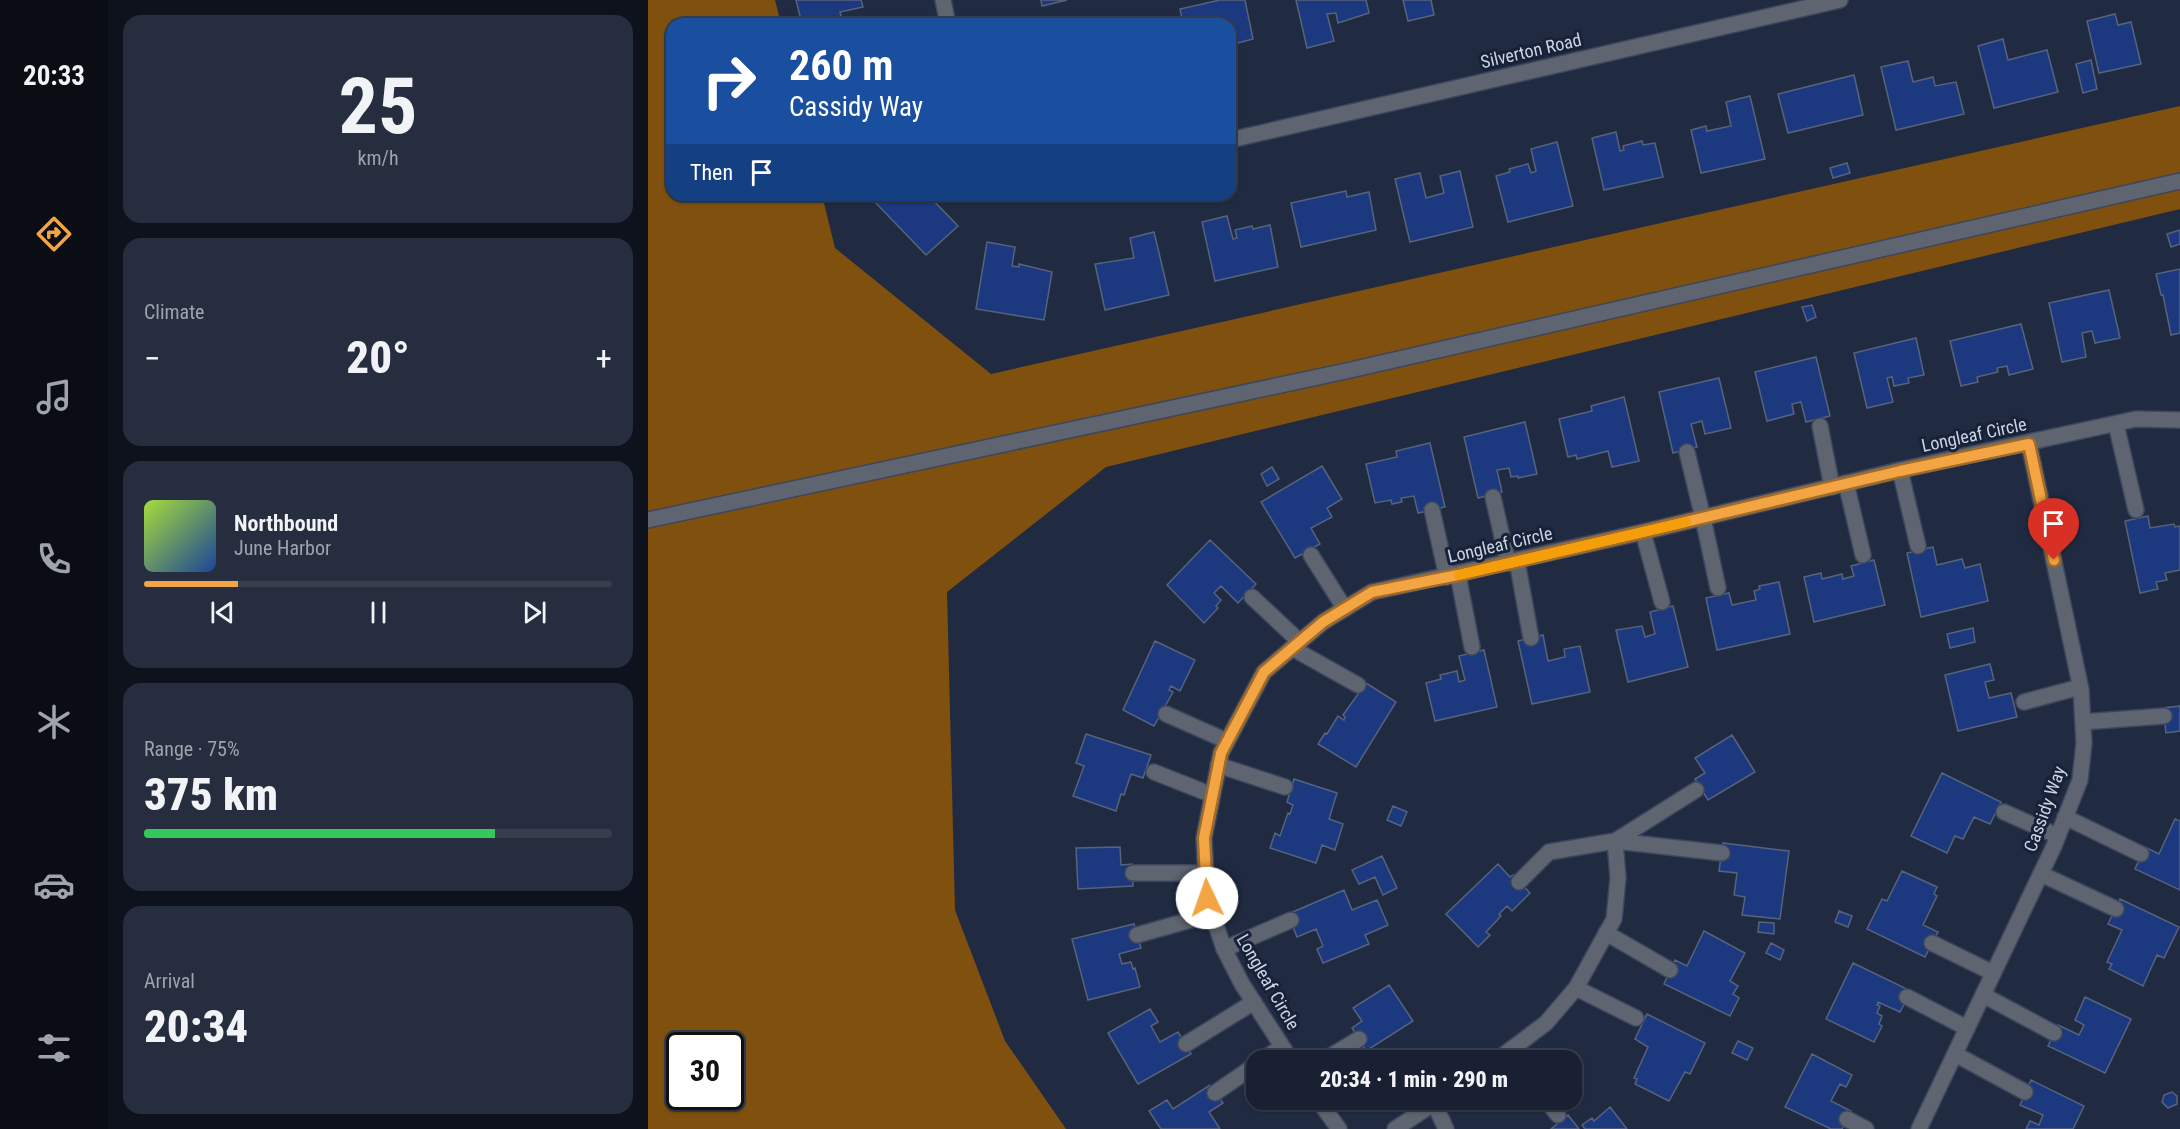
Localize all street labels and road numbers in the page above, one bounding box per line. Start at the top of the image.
street label: Silverton Road [1478,29,1583,72]
street label: Longleaf Circle [1920,413,2028,456]
street label: Longleaf Circle [1446,522,1554,567]
street label: Cassidy Way [2019,763,2070,854]
street label: Longleaf Circle [1233,930,1304,1033]

